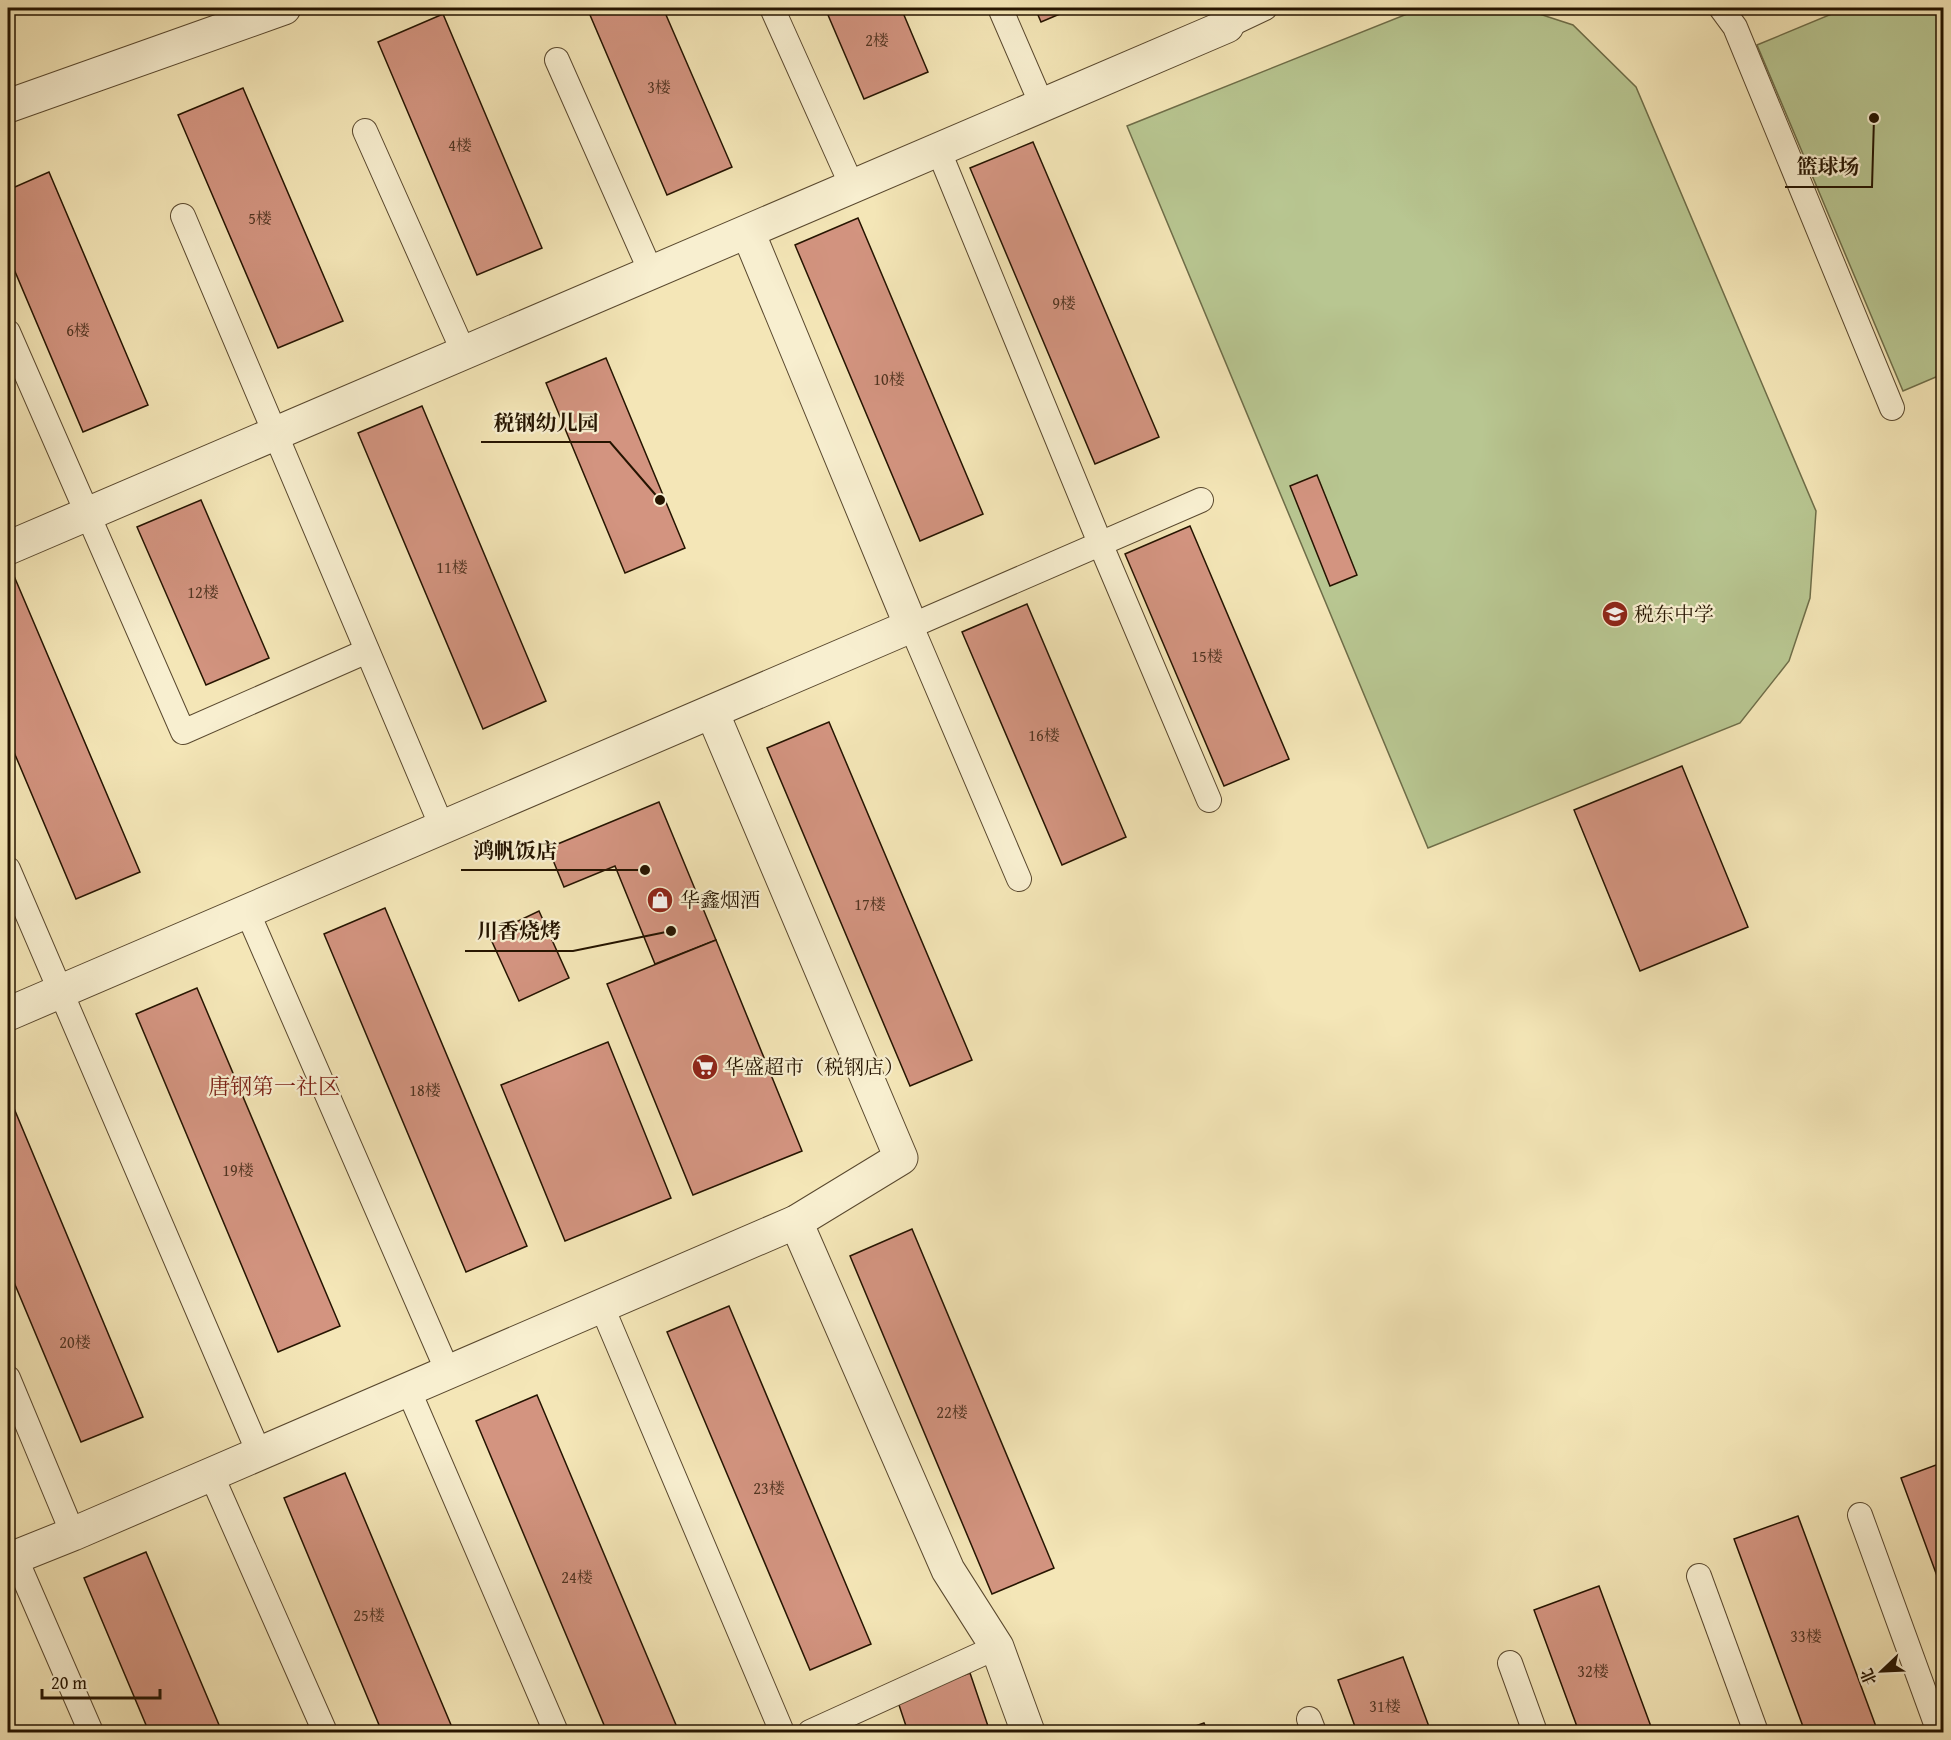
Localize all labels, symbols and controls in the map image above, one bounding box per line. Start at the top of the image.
house number: 2楼 [865,28,889,52]
house number: 3楼 [647,75,671,99]
house number: 4楼 [448,133,472,157]
callout: 篮球场 [1785,148,1872,187]
text: 篮球场 [1797,151,1860,182]
house number: 5楼 [248,206,272,230]
house number: 9楼 [1052,291,1076,315]
house number: 6楼 [66,318,90,342]
house number: 10楼 [873,367,905,391]
callout: 税钢幼儿园 [481,403,610,442]
text: 税钢幼儿园 [494,407,599,438]
house number: 11楼 [436,555,468,579]
house number: 12楼 [187,580,219,604]
school or university icon: 税东中学 [1600,599,1630,629]
place label: 税东中学 [1634,599,1714,628]
house number: 15楼 [1191,644,1223,668]
house number: 16楼 [1028,723,1060,747]
callout: 鸿帆饭店 [461,831,569,870]
text: 鸿帆饭店 [473,835,557,866]
shop icon: 华鑫烟酒 [645,885,675,915]
place label: 华鑫烟酒 [680,885,760,914]
house number: 17楼 [854,892,886,916]
callout: 川香烧烤 [465,912,573,951]
text: 川香烧烤 [477,915,561,946]
supermarket icon: 华盛超市（税钢店） [690,1052,720,1082]
place label: 华盛超市（税钢店） [724,1052,904,1081]
district label: 唐钢第一社区 [208,1070,340,1102]
house number: 18楼 [409,1078,441,1102]
house number: 19楼 [222,1158,254,1182]
house number: 20楼 [59,1330,91,1354]
house number: 22楼 [936,1400,968,1424]
house number: 23楼 [753,1476,785,1500]
house number: 24楼 [561,1565,593,1589]
house number: 25楼 [353,1603,385,1627]
house number: 33楼 [1790,1624,1822,1648]
north arrow [1852,1641,1912,1701]
house number: 32楼 [1577,1659,1609,1683]
scale bar [42,1662,160,1700]
text: 北 [1854,1665,1882,1689]
text: 20 m [51,1669,87,1696]
house number: 31楼 [1369,1694,1401,1718]

